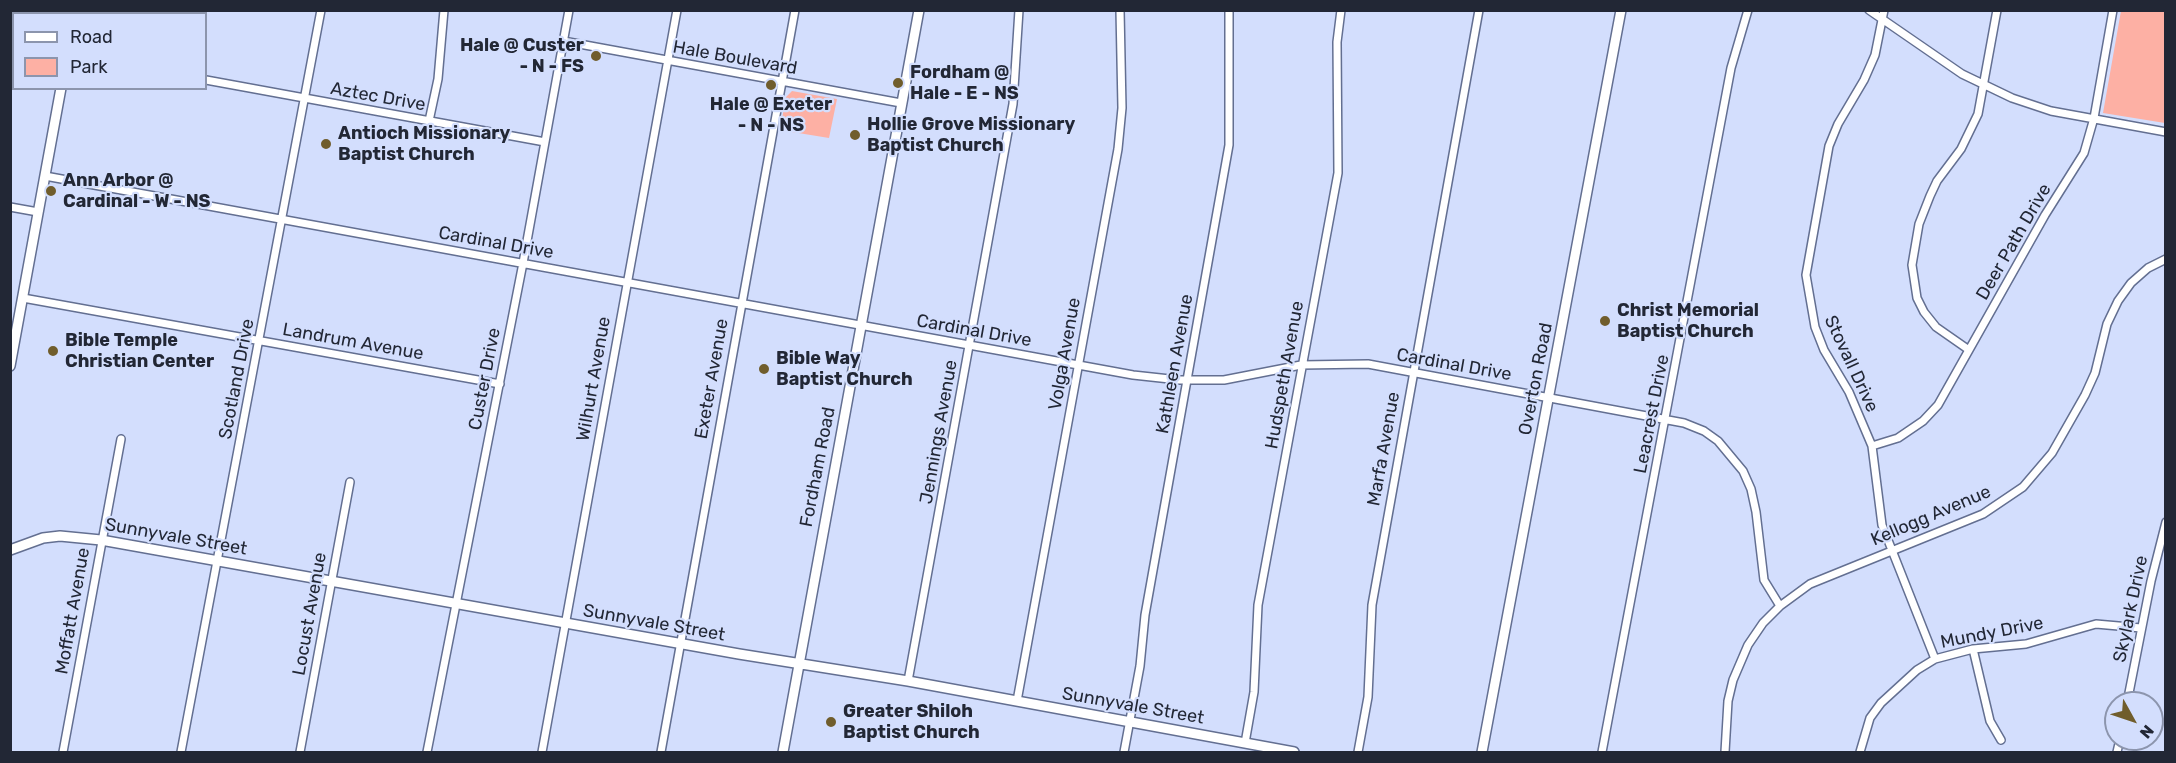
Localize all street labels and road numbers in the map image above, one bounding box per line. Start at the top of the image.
street label: Hale Boulevard [671,36,799,80]
street label: Aztec Drive [329,78,427,116]
street label: Deer Path Drive [1972,180,2056,304]
street label: Cardinal Drive [437,222,555,264]
street label: Kathleen Avenue [1152,292,1198,436]
street label: Volga Avenue [1044,296,1086,412]
street label: Hudspeth Avenue [1261,299,1309,451]
street label: Cardinal Drive [915,310,1033,352]
street label: Stovall Drive [1819,312,1883,416]
street label: Wilhurt Avenue [572,315,616,443]
street label: Scotland Drive [215,317,259,441]
street label: Exeter Avenue [691,317,733,441]
street label: Landrum Avenue [281,319,425,365]
street label: Overton Road [1515,321,1557,437]
street label: Custer Drive [465,326,505,432]
street label: Cardinal Drive [1395,344,1513,386]
street label: Leacrest Drive [1630,353,1674,475]
street label: Jennings Avenue [916,358,962,506]
street label: Marfa Avenue [1363,390,1405,508]
street label: Fordham Road [796,405,840,529]
street label: Kellogg Avenue [1868,481,1994,551]
street label: Sunnyvale Street [103,514,249,560]
street label: Moffatt Avenue [51,546,95,676]
street label: Locust Avenue [289,551,331,677]
street label: Skylark Drive [2109,554,2153,664]
street label: Sunnyvale Street [581,600,727,646]
street label: Mundy Drive [1939,612,2045,654]
street label: Sunnyvale Street [1060,683,1206,729]

